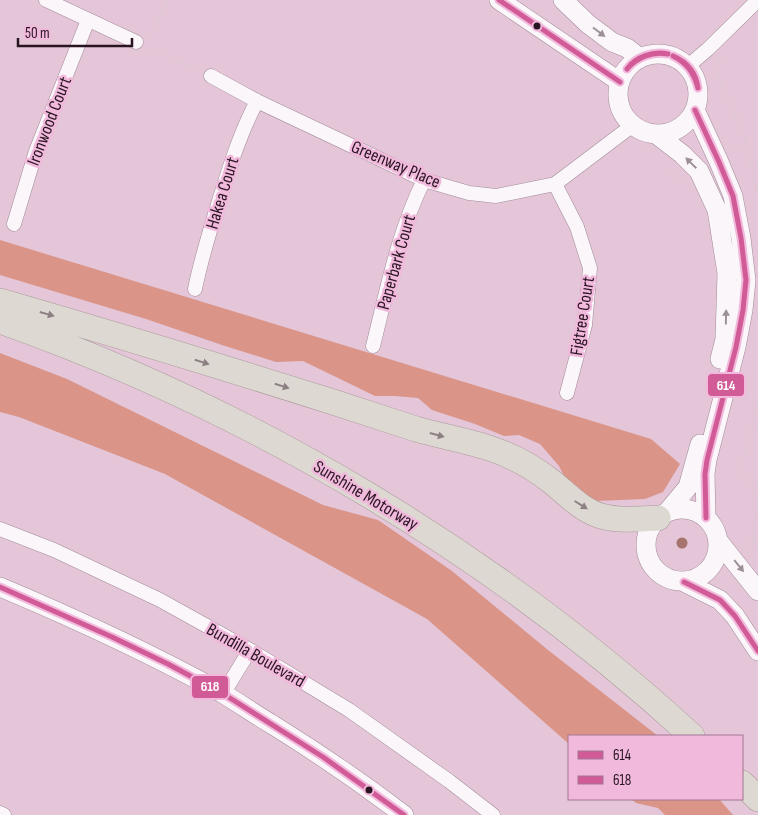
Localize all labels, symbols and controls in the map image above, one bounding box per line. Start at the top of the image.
scale bar [18,15,131,47]
unlabelled marker [532,21,542,31]
text: 50 m [25,24,50,43]
one-way arrow [592,27,606,37]
street label: Ironwood Court [23,73,76,169]
street label: Greenway Place [348,136,444,193]
street label: Hakea Court [202,154,244,232]
one-way arrow [685,157,697,169]
street label: Paperbark Court [373,212,420,312]
street label: Figtree Court [566,275,599,357]
one-way arrow [722,309,730,325]
one-way arrow [39,311,54,319]
one-way arrow [195,358,210,366]
line badge: 614 [707,373,745,397]
text: 614 [717,377,736,394]
one-way arrow [275,383,290,391]
one-way arrow [430,431,445,439]
street label: Sunshine Motorway [310,456,422,535]
one-way arrow [574,501,587,510]
one-way arrow [733,559,744,572]
street label: Bundilla Boulevard [203,619,309,692]
line badge: 618 [191,675,229,699]
text: 618 [201,678,220,695]
legend [568,735,743,800]
text: 614 [613,746,631,765]
text: 618 [613,771,631,790]
unlabelled marker [364,785,374,795]

